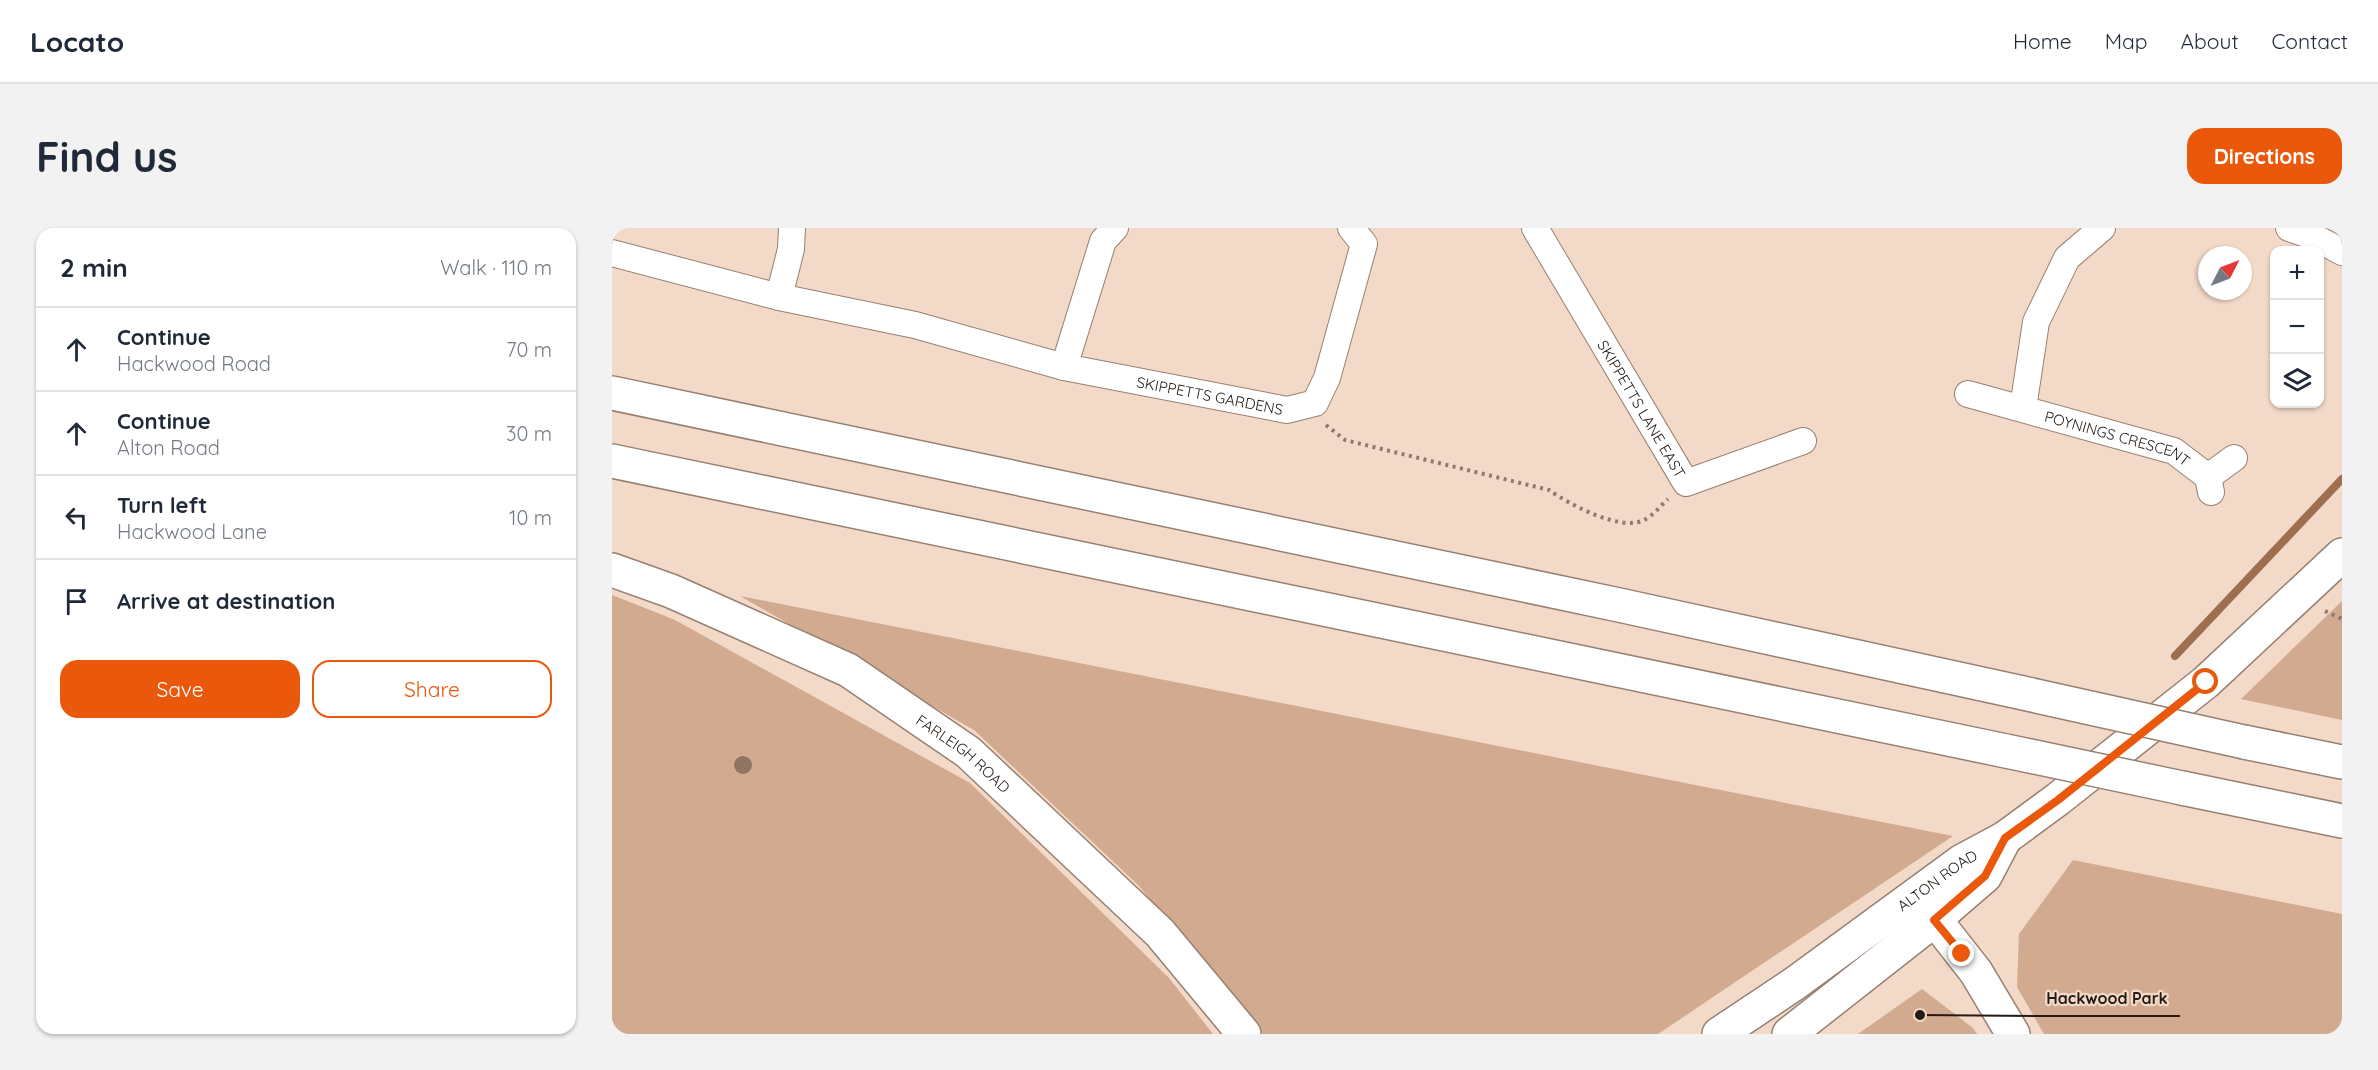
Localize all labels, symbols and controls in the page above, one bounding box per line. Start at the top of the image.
text: Locato [30,24,124,59]
text: Home [2013,28,2072,54]
text: Map [2105,28,2148,54]
text: About [2181,28,2239,54]
text: Contact [2272,28,2348,54]
button: Directions [2187,128,2342,184]
text: Find us [36,130,178,183]
north arrow [2198,246,2252,300]
map controls [2270,246,2324,408]
button: + [2270,246,2324,300]
text: 2 min [60,251,128,284]
text: Walk · 110 m [440,255,552,280]
button: − [2270,300,2324,354]
text: Continue [117,323,211,351]
icon: ahead [60,333,93,366]
street label: SKIPPETTS LANE EAST [1594,336,1690,481]
text: 70 m [506,337,552,362]
text: Hackwood Road [117,351,271,376]
button: layers [2270,354,2324,408]
street label: SKIPPETTS GARDENS [1135,372,1285,419]
street label: POYNINGS CRESCENT [2042,406,2194,470]
text: Continue [117,407,211,435]
icon: ahead [60,417,93,450]
text: 30 m [506,421,552,446]
text: Alton Road [117,435,220,460]
text: Turn left [117,491,207,519]
icon: left [60,501,93,534]
text: 10 m [509,505,552,530]
text: Hackwood Lane [117,519,267,544]
icon: arrive [60,585,93,618]
text: Arrive at destination [117,587,335,615]
button: Save [60,660,300,718]
button: Share [312,660,552,718]
route start [2192,668,2218,694]
street label: FARLEIGH ROAD [913,710,1015,797]
street label: ALTON ROAD [1893,845,1980,915]
route end [1948,940,1974,966]
callout: Hackwood Park [2034,982,2180,1016]
text: Hackwood Park [2046,988,2168,1008]

